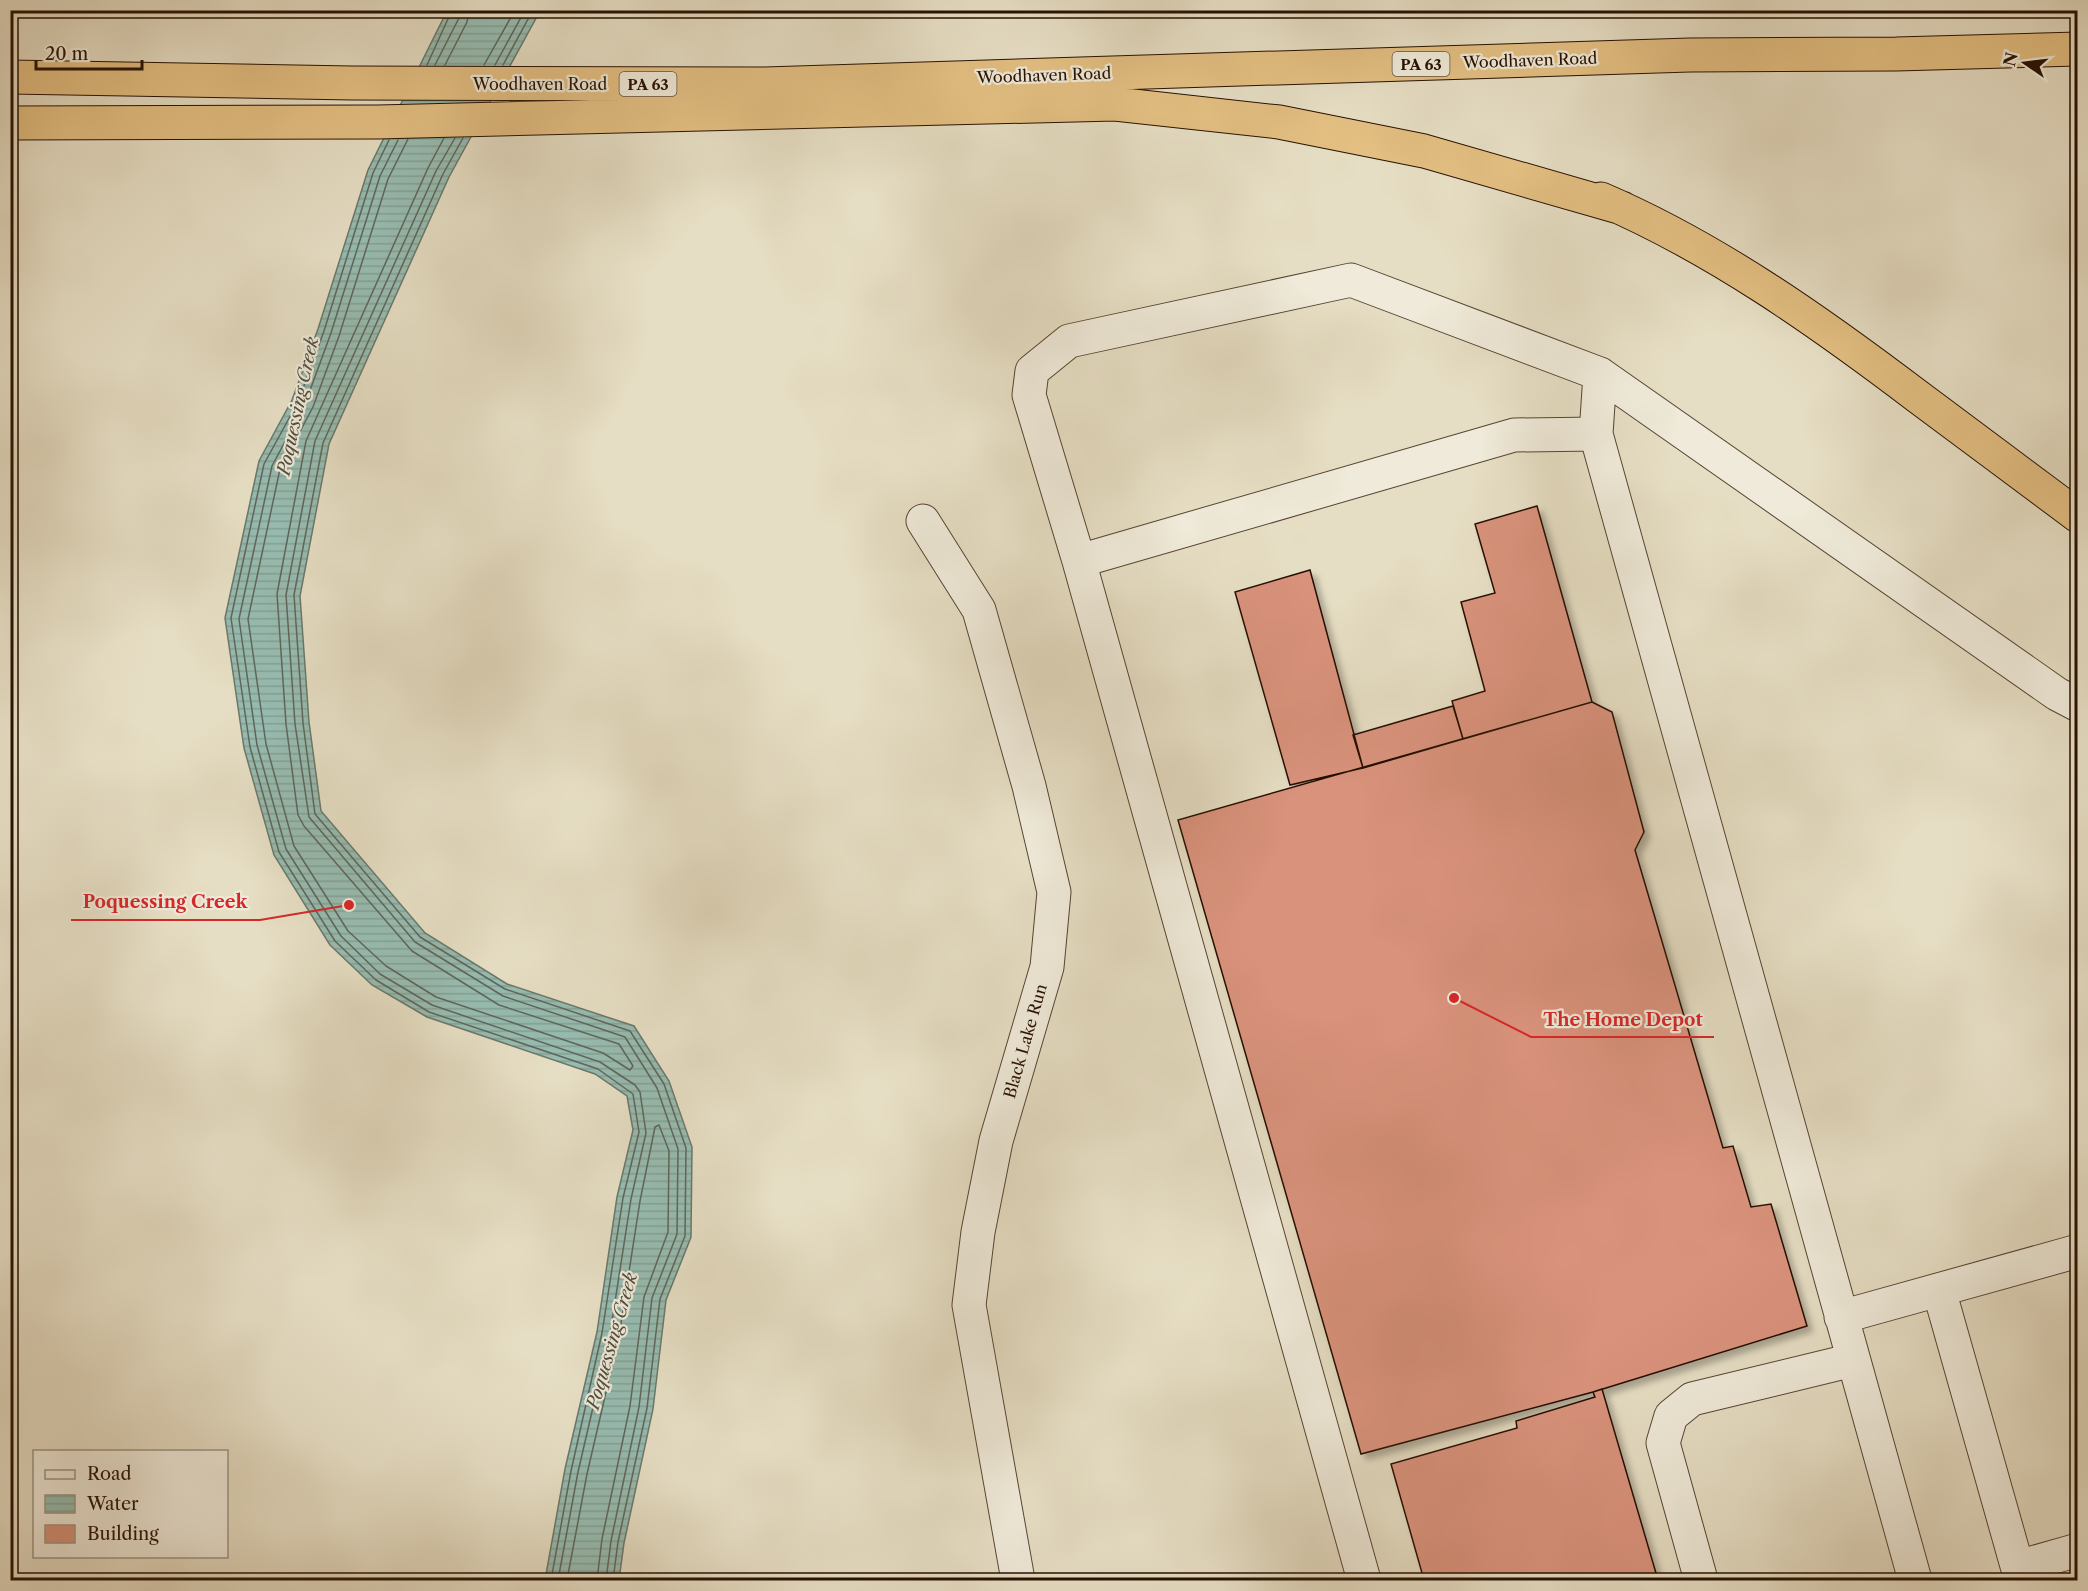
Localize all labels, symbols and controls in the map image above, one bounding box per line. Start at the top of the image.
scale bar [36,33,142,71]
north arrow [1995,33,2055,93]
text: 20 m [45,43,89,65]
street label: Woodhaven Road [1461,48,1598,72]
text: N [1999,50,2022,69]
road number: PA 63 [1392,52,1450,76]
street label: Woodhaven Road [975,63,1112,87]
road number: PA 63 [620,72,676,96]
street label: Woodhaven Road [472,74,608,94]
water label: Poquessing Creek [272,334,324,479]
callout: Poquessing Creek [71,884,260,920]
text: Poquessing Creek [83,891,248,913]
street label: Black Lake Run [999,981,1051,1101]
callout: The Home Depot [1531,1001,1714,1037]
text: The Home Depot [1543,1009,1703,1031]
water label: Poquessing Creek [581,1270,642,1414]
legend [33,1450,228,1558]
text: Road [87,1463,132,1485]
text: Water [86,1493,139,1515]
text: Building [87,1523,159,1545]

